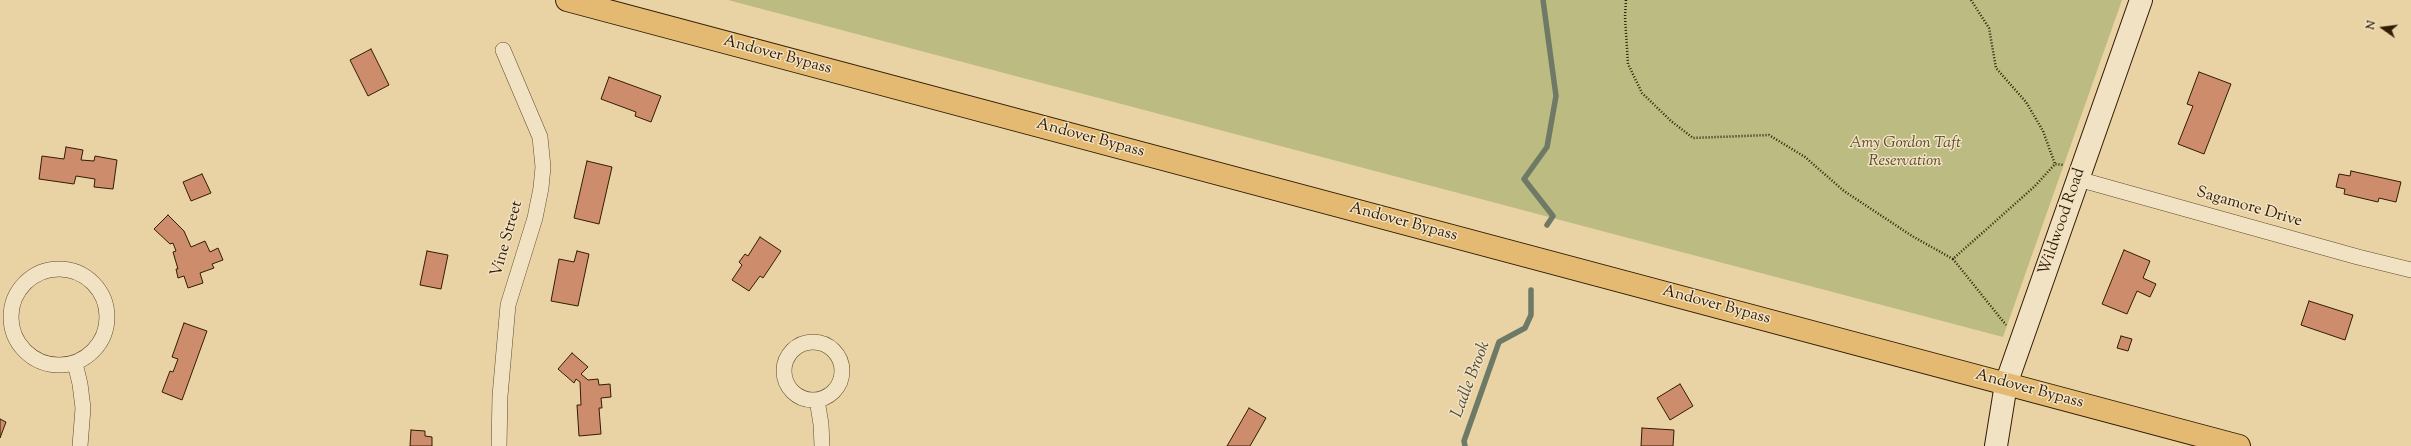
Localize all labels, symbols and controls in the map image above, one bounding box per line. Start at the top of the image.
north arrow [2363,8,2403,48]
text: N [2363,19,2380,31]
street label: Andover Bypass [721,32,833,80]
street label: Andover Bypass [1034,115,1146,163]
park label: Amy Gordon Taft Reservation [1849,134,1961,172]
street label: Wildwood Road [2036,166,2090,278]
street label: Sagamore Drive [2194,184,2304,232]
street label: Vine Street [488,199,528,279]
street label: Andover Bypass [1347,199,1459,247]
street label: Andover Bypass [1660,282,1772,330]
water label: Ladle Brook [1448,339,1496,421]
street label: Andover Bypass [1973,366,2085,414]

